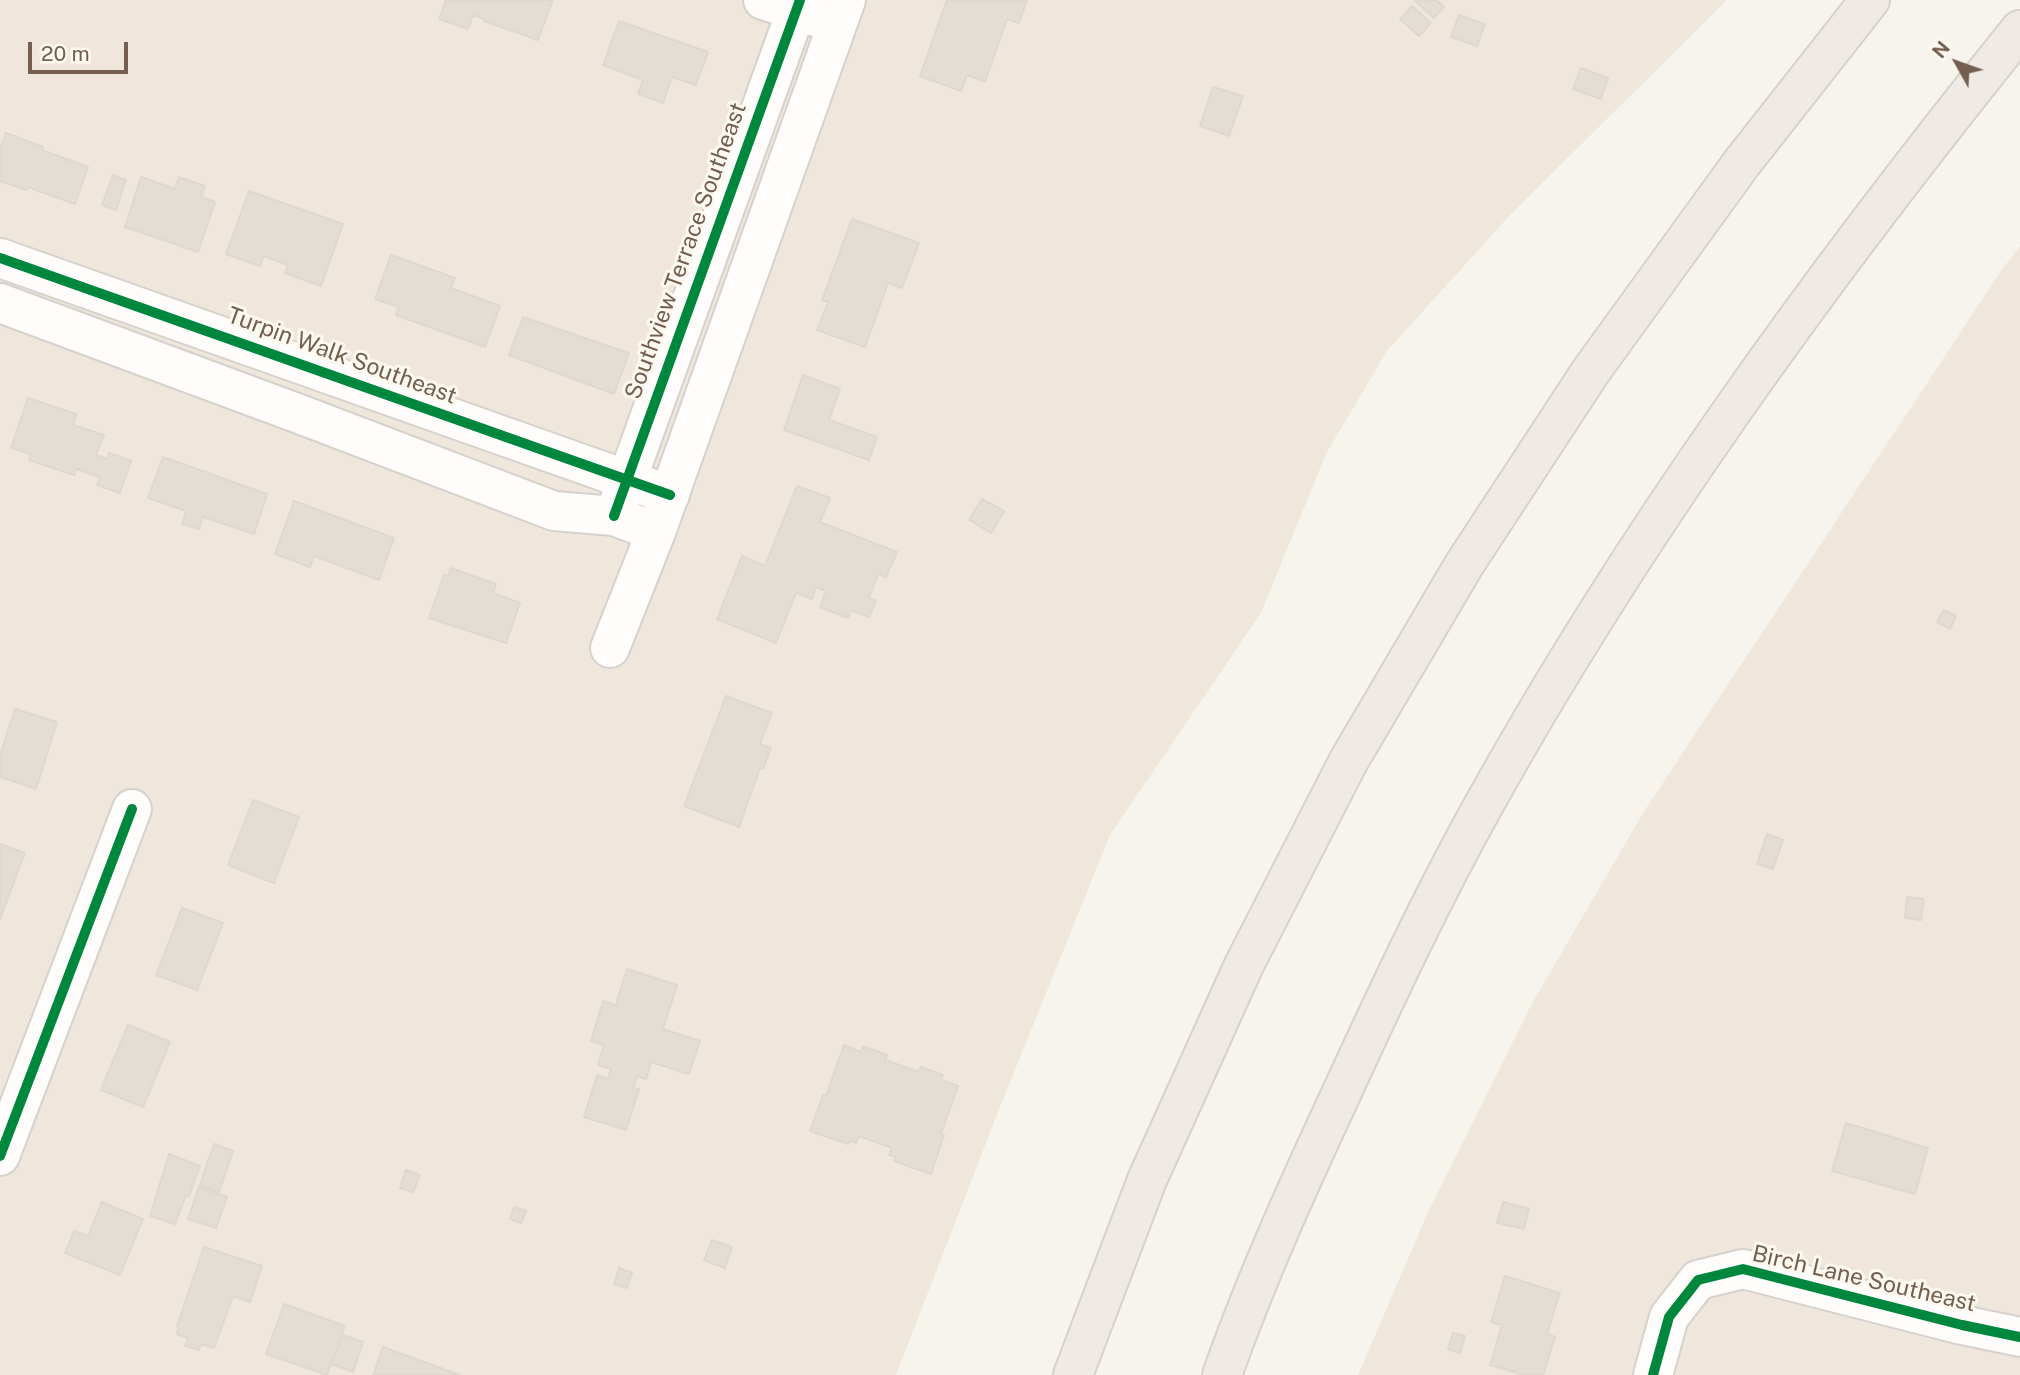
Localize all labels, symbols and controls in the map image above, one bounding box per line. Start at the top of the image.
scale bar [32,28,131,72]
north arrow [1922,28,1992,98]
text: N [1928,37,1954,62]
text: 20 m [41,41,90,66]
street label: Southview Terrace Southeast [619,99,753,403]
street label: Turpin Walk Southeast [224,302,460,410]
street label: Birch Lane Southeast [1750,1240,1978,1318]

